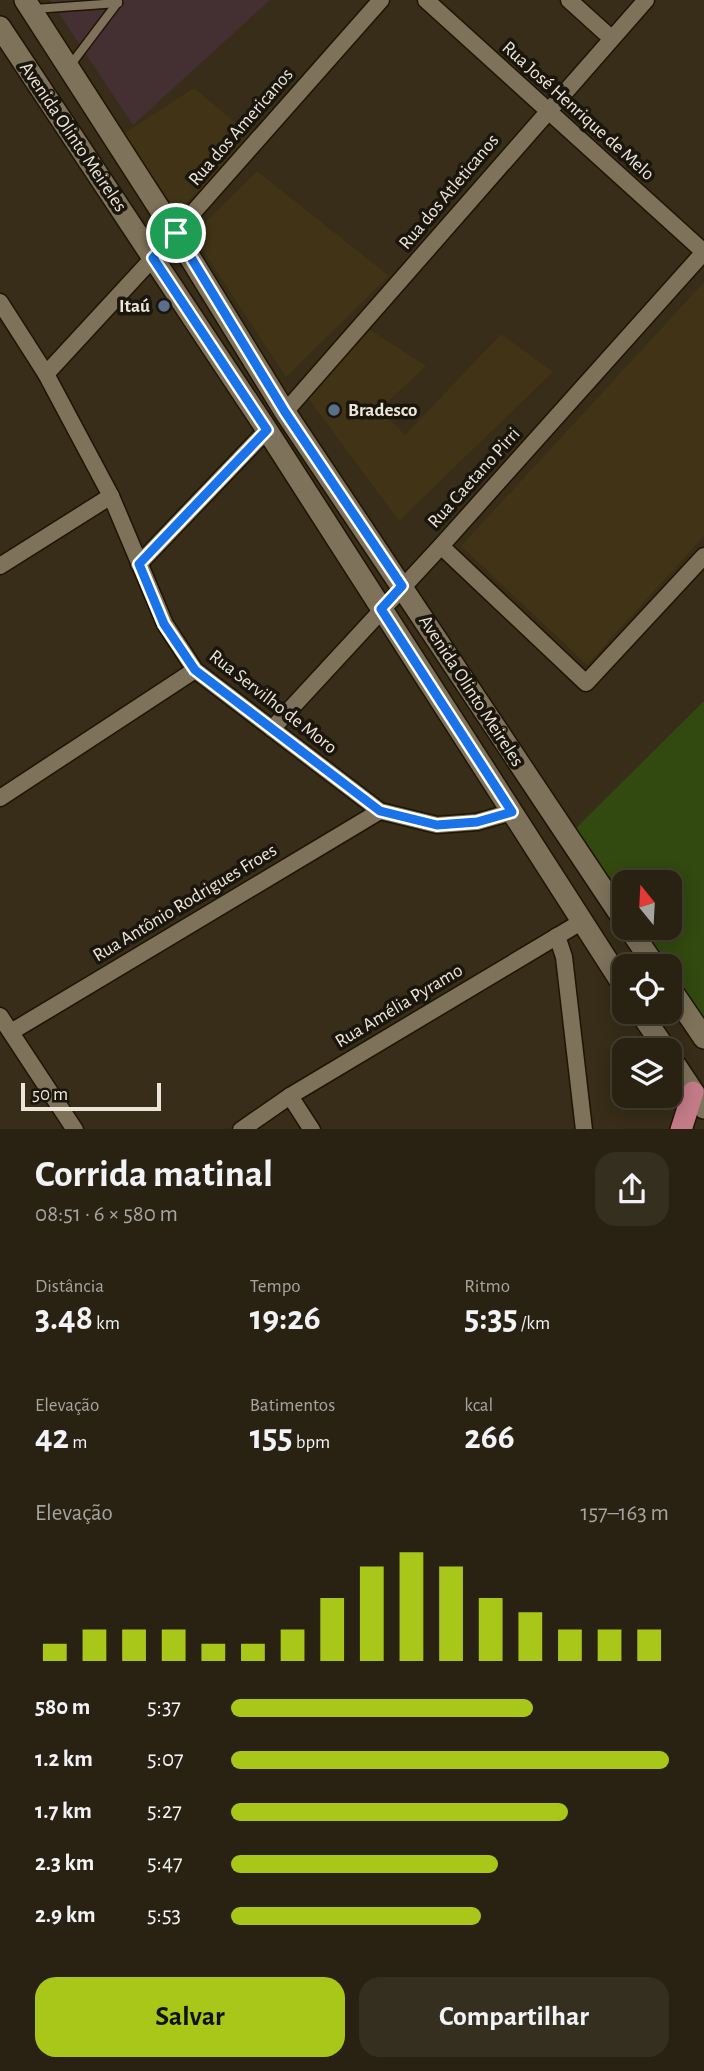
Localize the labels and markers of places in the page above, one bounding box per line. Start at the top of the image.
pin [146,203,206,263]
place label: Itaú [119,297,150,316]
marker: Itaú [156,298,172,314]
place label: Bradesco [348,401,417,420]
marker: Bradesco [326,402,342,418]

